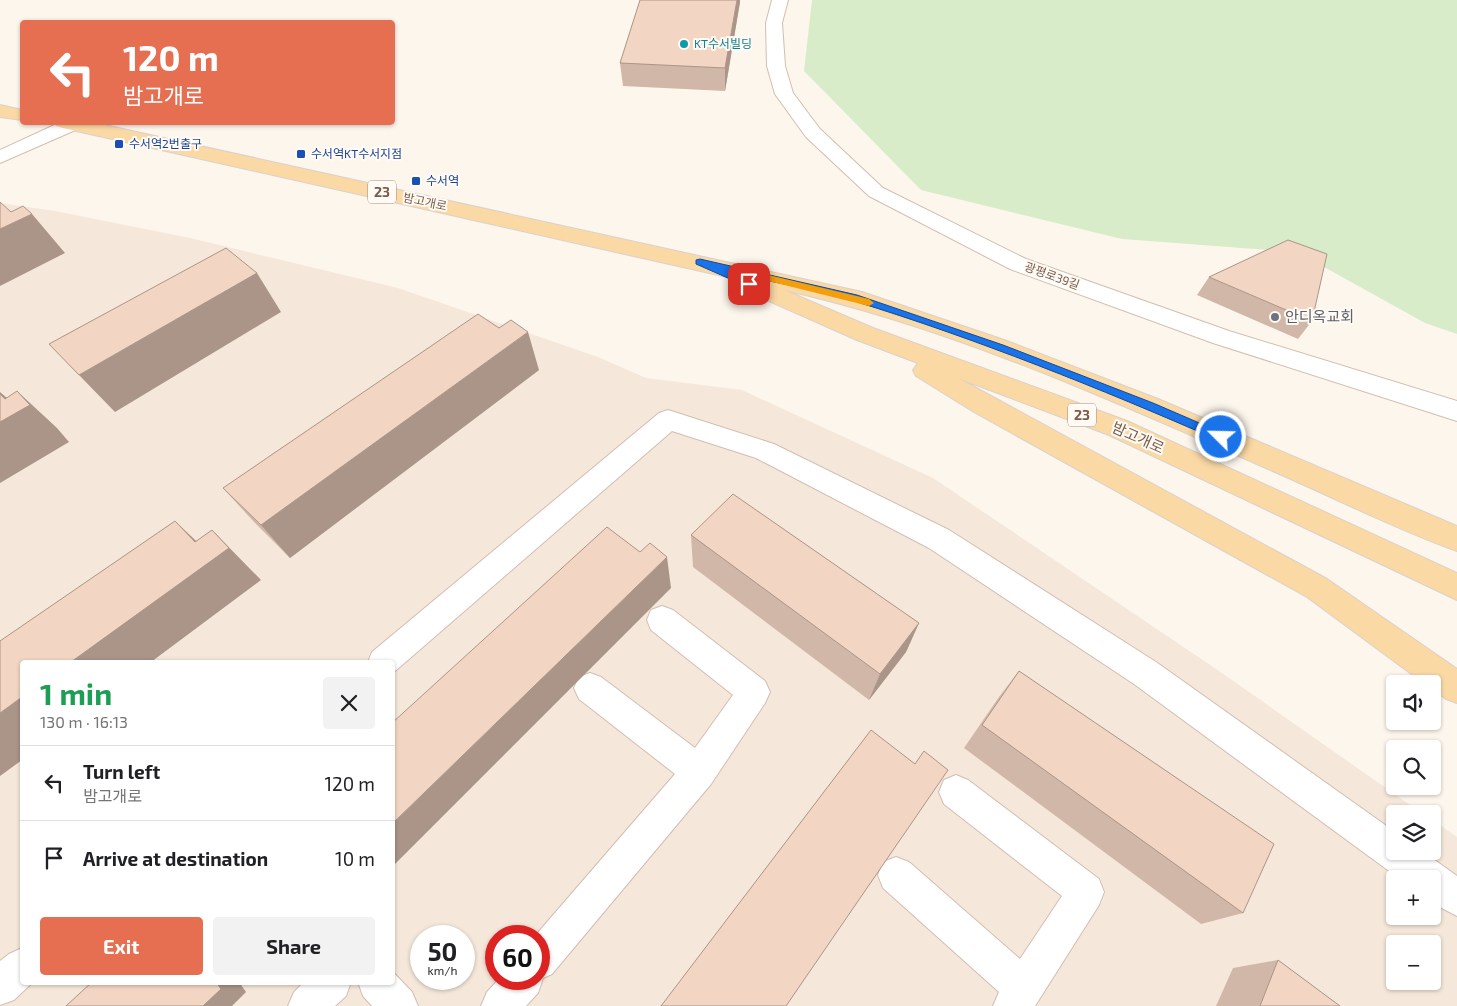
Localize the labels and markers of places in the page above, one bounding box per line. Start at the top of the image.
place label: KT수서빌딩 [694,36,752,50]
marker: KT수서빌딩 [678,38,690,50]
place label: 수서역2번출구 [129,136,202,150]
marker: 수서역2번출구 [113,138,125,150]
place label: 수서역KT수서지점 [311,146,402,160]
marker: 수서역KT수서지점 [295,148,307,160]
place label: 수서역 [426,173,459,187]
marker: 수서역 [410,175,422,187]
pin [728,263,770,305]
place label: 안디옥교회 [1285,307,1354,325]
marker: 안디옥교회 [1269,311,1281,323]

